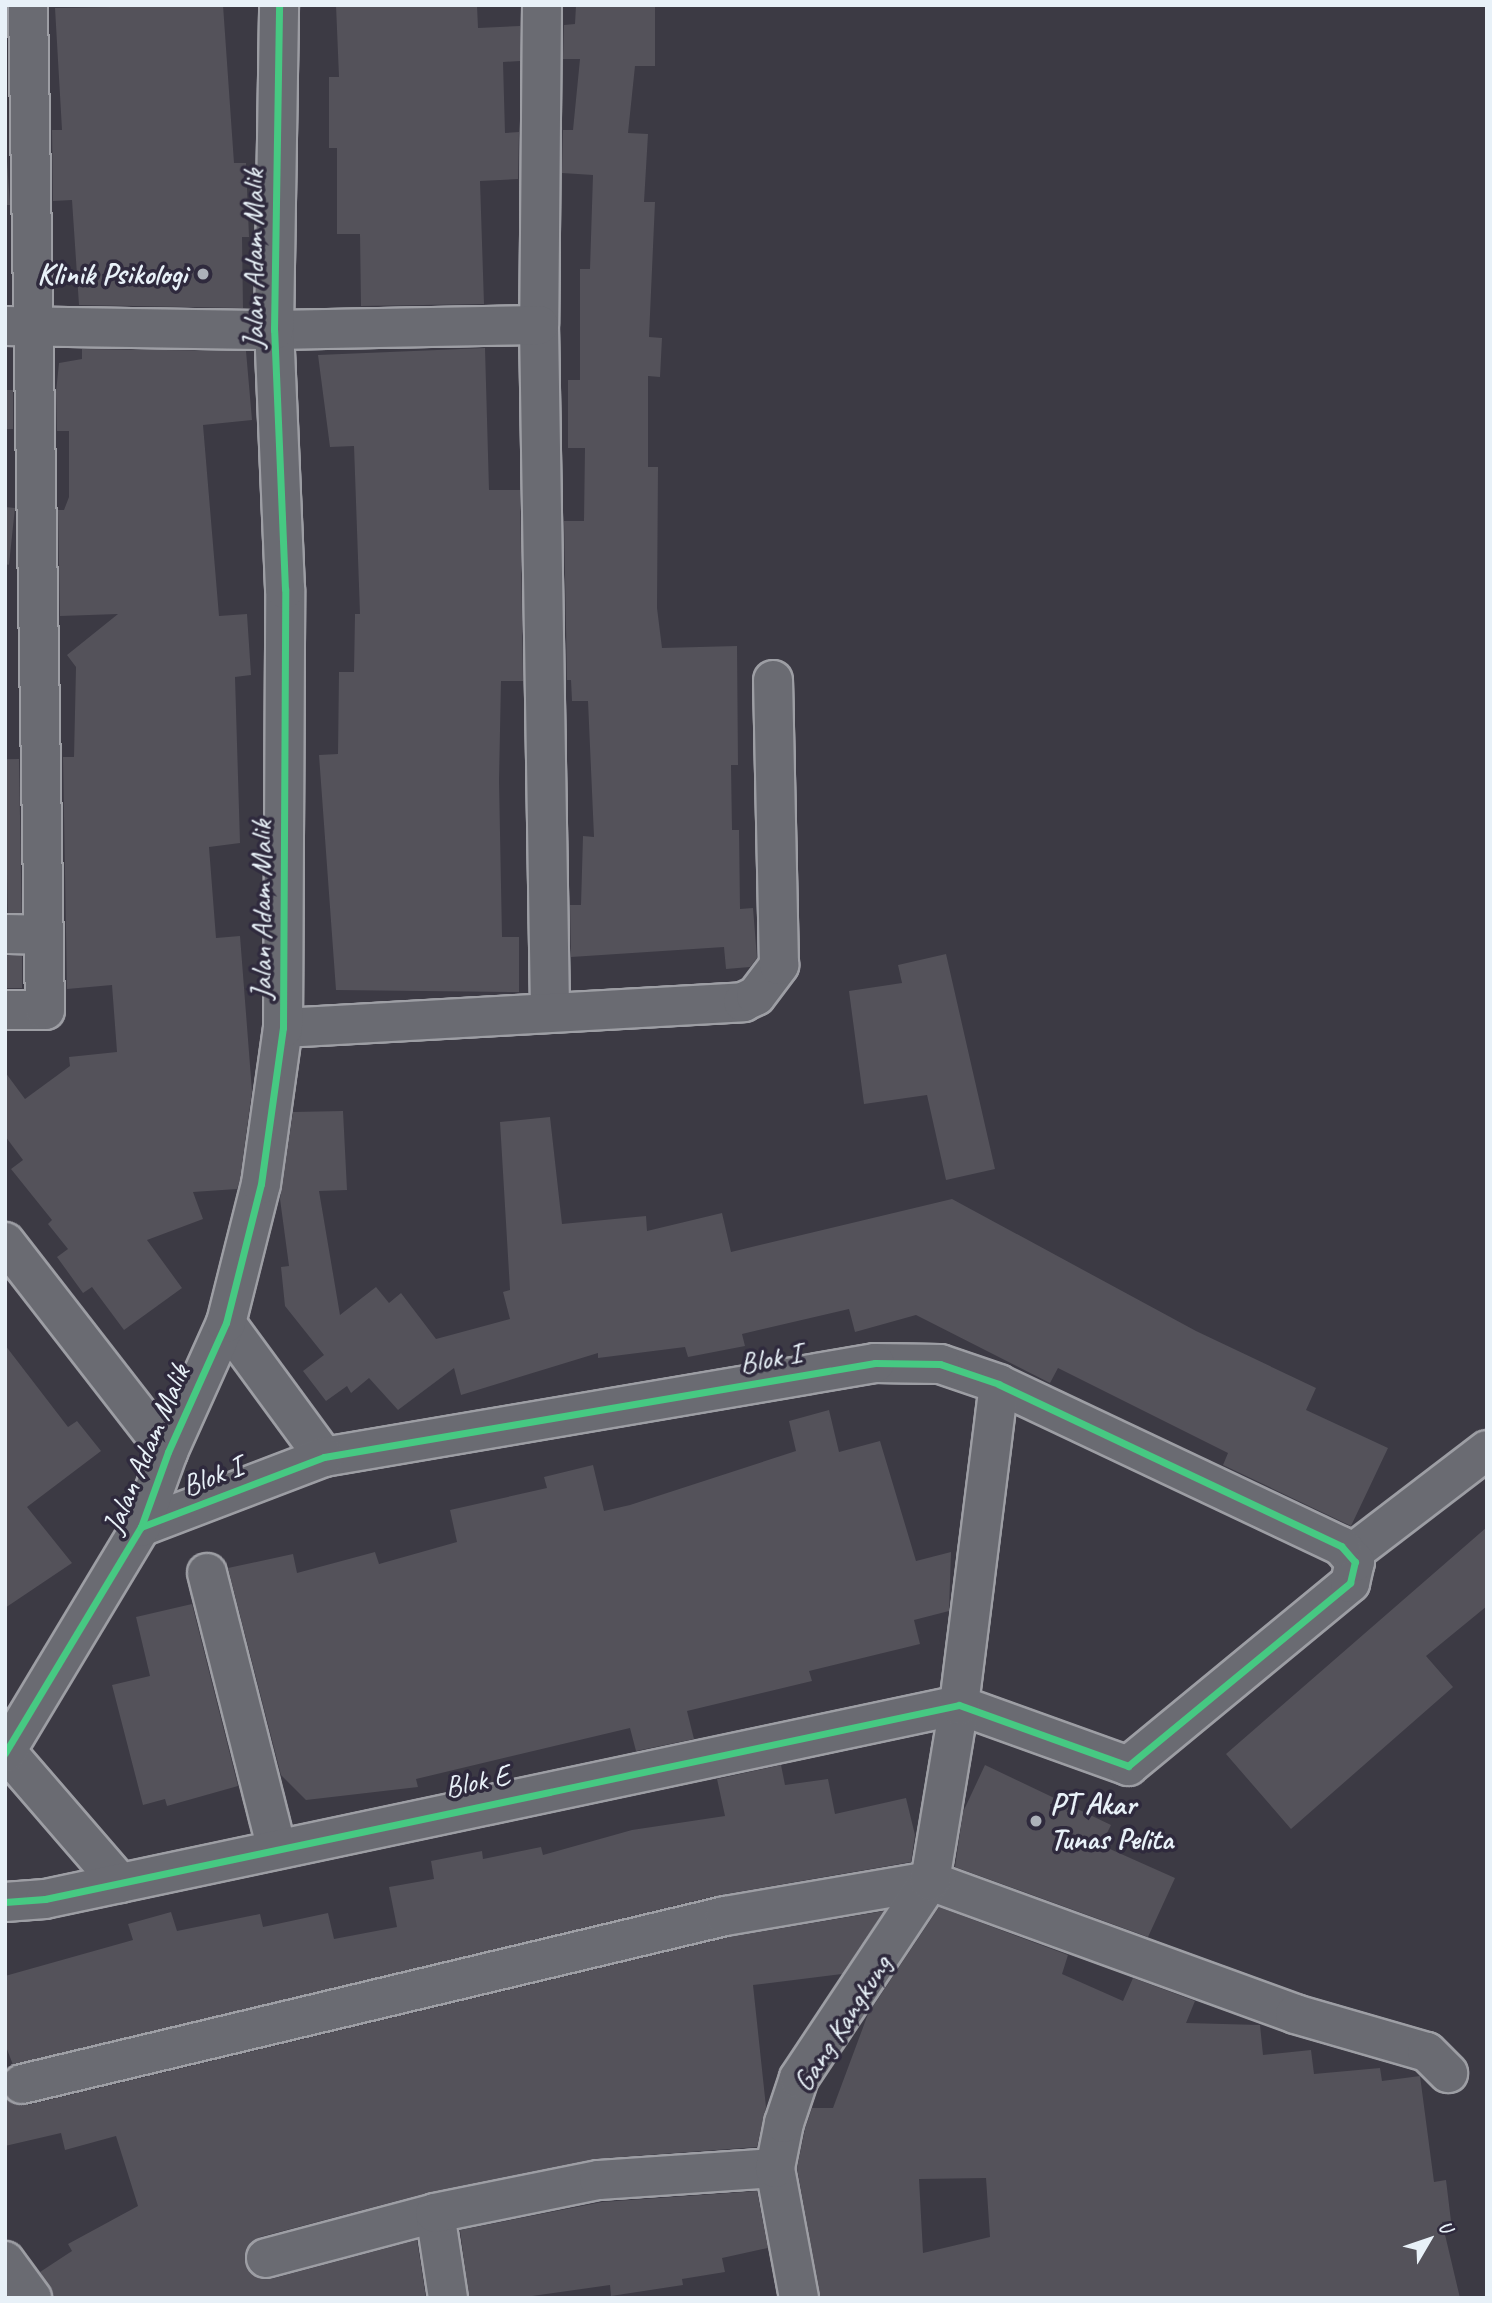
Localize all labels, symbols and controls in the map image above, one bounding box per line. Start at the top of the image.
street label: Jalan Adam Malik [235,168,271,350]
place label: Klinik Psikologi [37,256,187,292]
marker: Klinik Psikologi [193,264,213,284]
street label: Jalan Adam Malik [243,819,279,1001]
street label: Blok I [736,1335,804,1381]
street label: Jalan Adam Malik [94,1358,198,1540]
street label: Blok I [177,1448,247,1504]
street label: Blok E [441,1757,513,1805]
place label: PT Akar Tunas Pelita [1050,1786,1173,1856]
marker: PT Akar Tunas Pelita [1028,1813,1044,1829]
street label: Gang Kangkung [784,1948,900,2098]
north arrow [1394,2205,1464,2275]
text: U [1433,2216,1458,2238]

